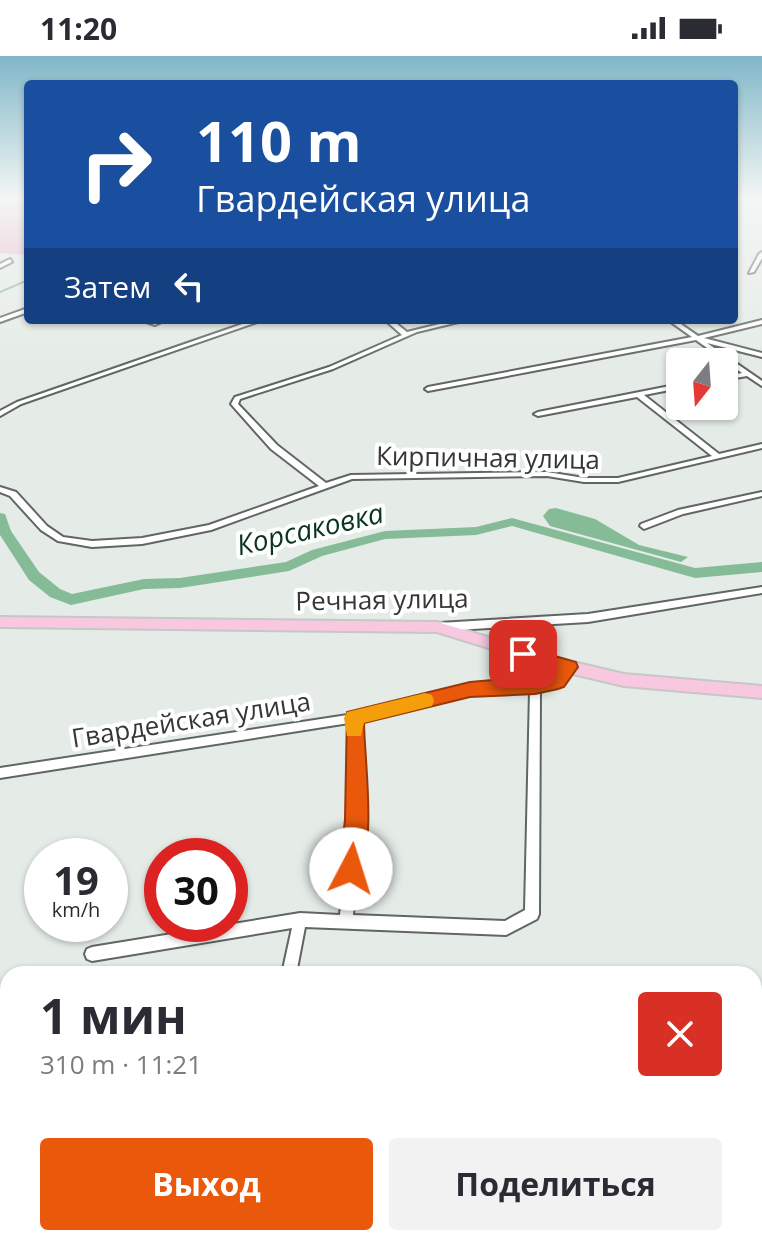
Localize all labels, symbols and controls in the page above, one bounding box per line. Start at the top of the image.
text: 11:20 [40,8,117,49]
text: 110 m [196,102,362,178]
icon: right [64,112,168,216]
text: Гвардейская улица [196,174,530,223]
icon: left [167,264,211,308]
text: Затем [64,266,151,307]
north arrow [666,348,738,420]
map controls [666,348,738,420]
street label: Кирпичная улица [376,437,600,477]
water label: Корсаковка [233,493,387,563]
street label: Речная улица [295,579,469,619]
pin [489,620,557,688]
icon: arrive [501,632,545,676]
street label: Гвардейская улица [69,682,313,756]
position arrow [309,827,393,911]
speed limit sign: 30 [144,838,248,942]
text: 19 [53,852,99,907]
text: km/h [52,896,100,923]
text: 1 мин [40,983,187,1048]
button: close [638,992,722,1076]
text: 310 m · 11:21 [40,1046,202,1082]
button: Выход [40,1138,373,1230]
button: Поделиться [389,1138,722,1230]

